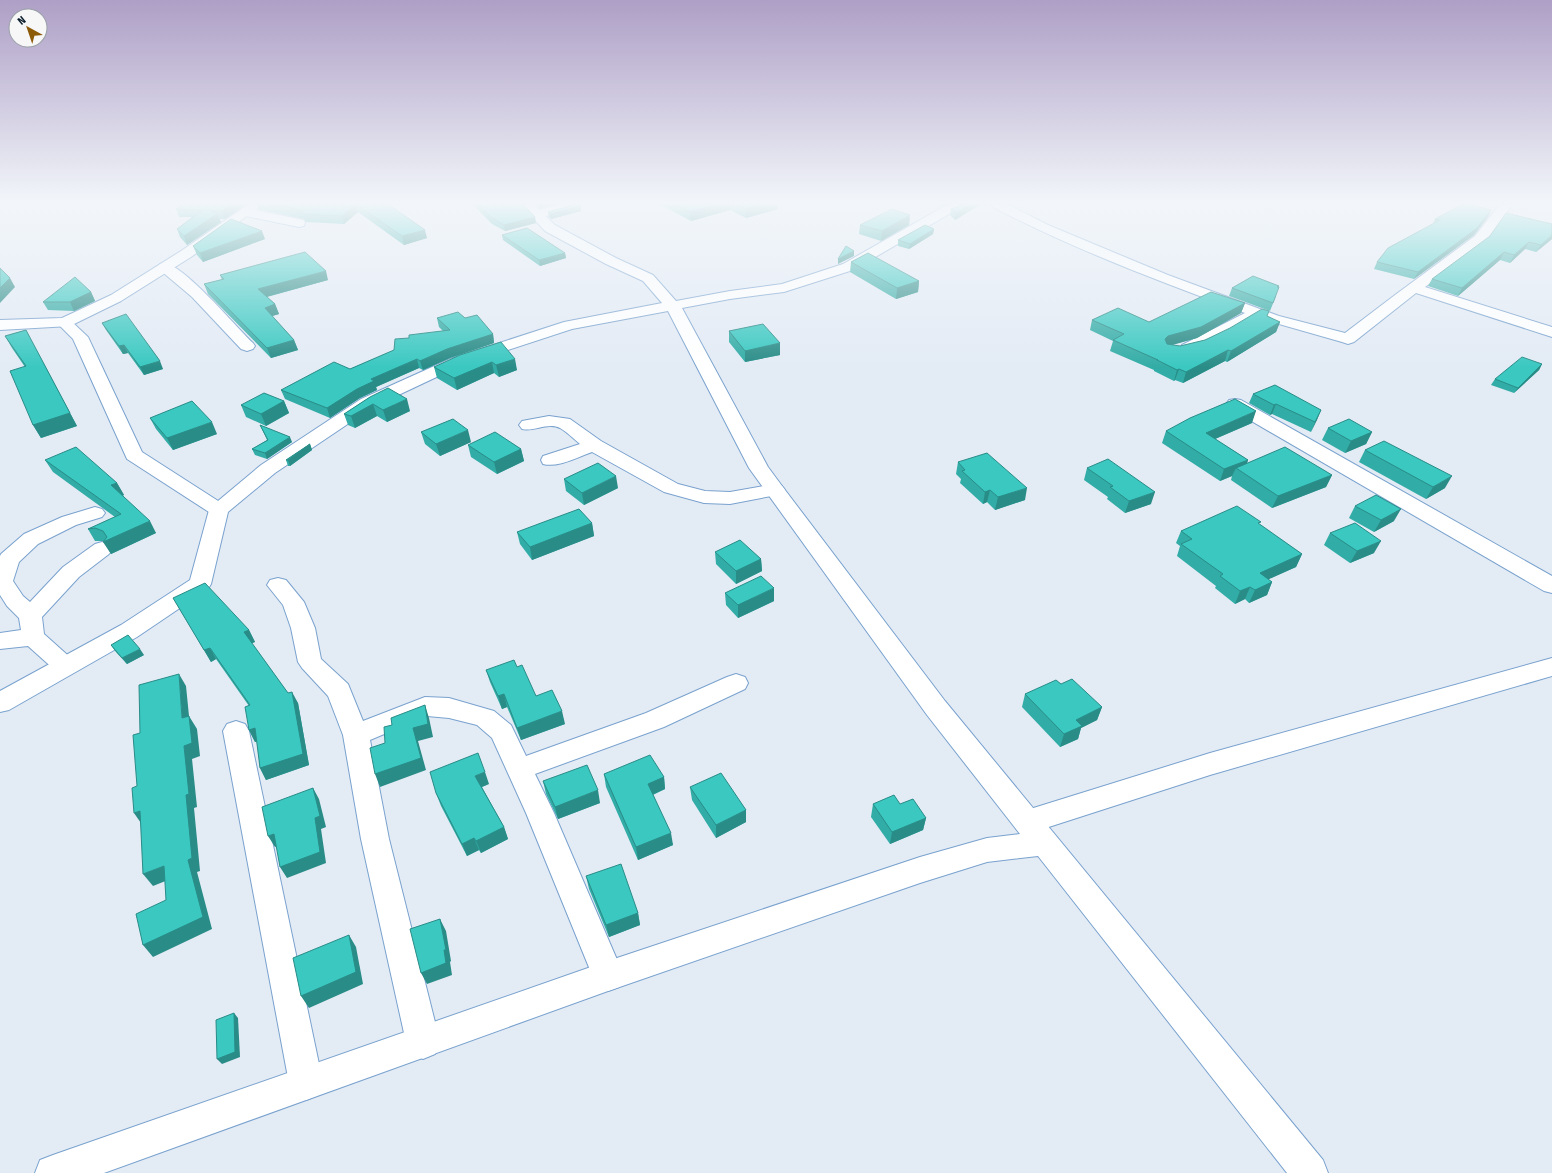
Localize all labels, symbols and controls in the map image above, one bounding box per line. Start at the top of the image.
north arrow [8,8,48,48]
text: N [15,14,29,28]

